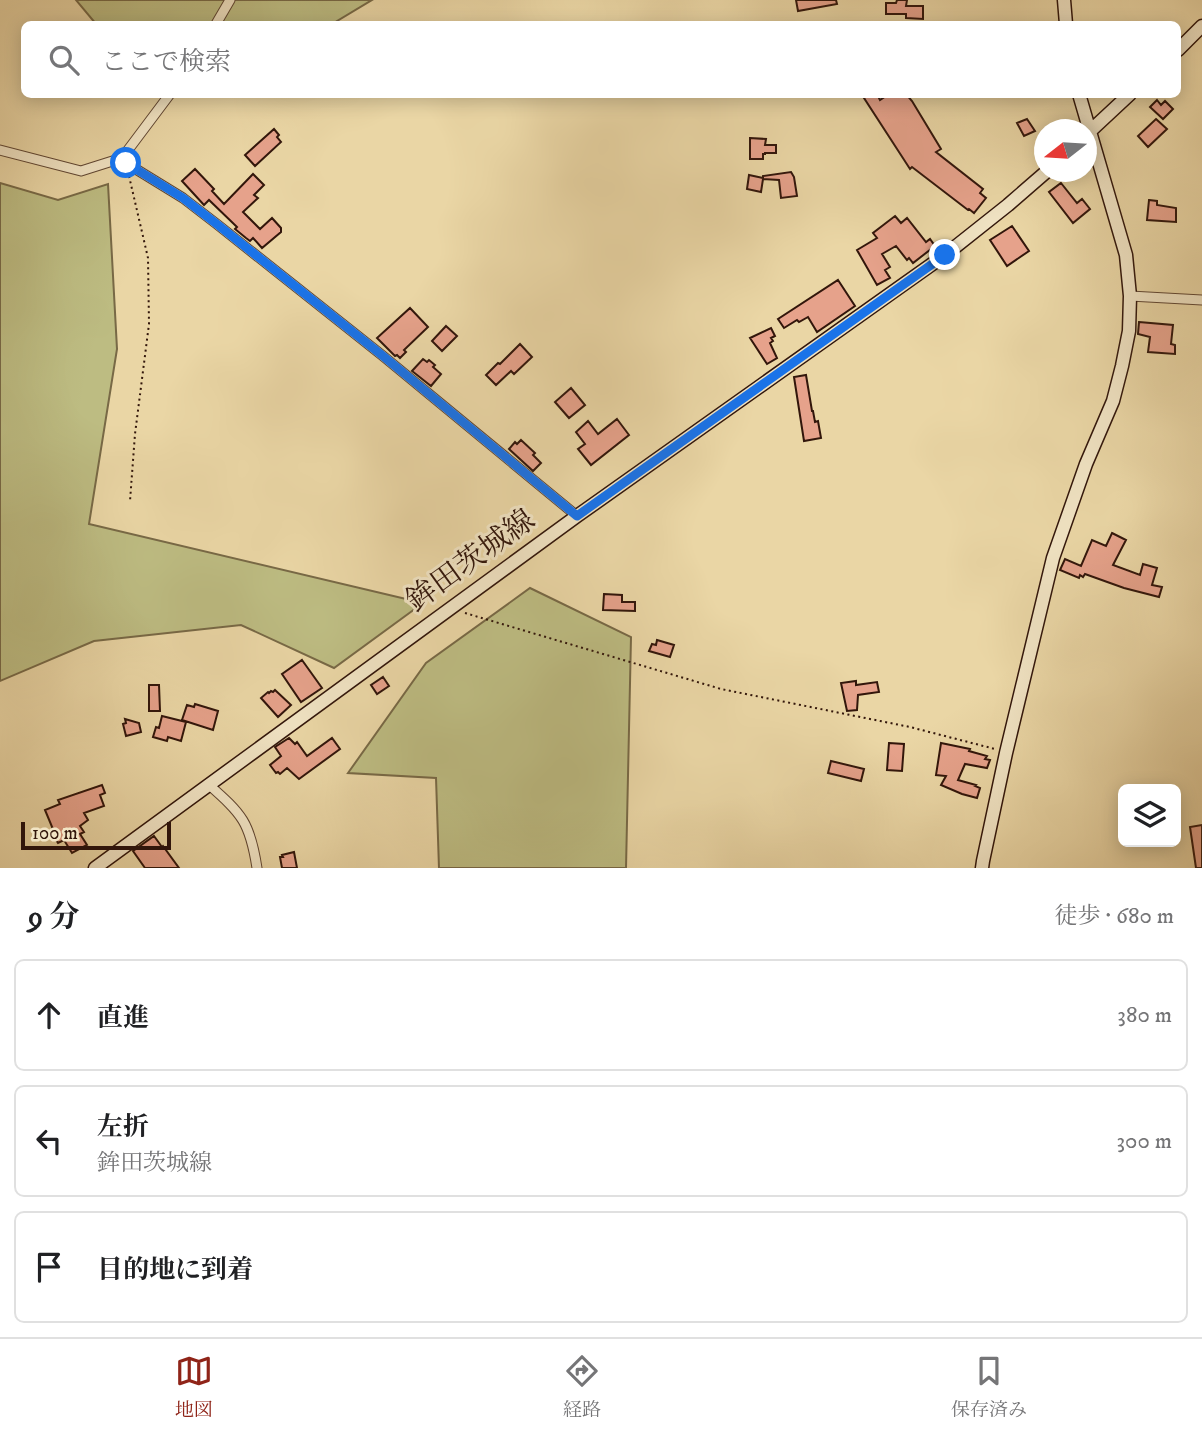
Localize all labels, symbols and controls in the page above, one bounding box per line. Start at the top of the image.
search box [21,21,1181,98]
icon: search [45,41,83,79]
text: ここで検索 [101,46,231,79]
north arrow [1034,119,1097,182]
route start [110,147,141,178]
route end [929,239,960,270]
street label: 鉾田茨城線 [399,502,543,620]
map controls [1118,784,1181,847]
button: layers [1118,784,1181,847]
scale bar [21,819,172,851]
text: 100 m [32,822,78,845]
text: 9 分 [28,899,79,936]
text: 徒歩 · 680 m [1055,902,1174,931]
icon: ahead [30,996,68,1034]
text: 380 m [1117,1001,1172,1030]
text: 直進 [97,1002,149,1035]
text: 左折 [97,1111,149,1144]
icon: left [30,1122,68,1160]
text: 300 m [1116,1127,1172,1156]
text: 鉾田茨城線 [97,1149,212,1178]
icon: arrive [30,1248,68,1286]
text: 目的地に到着 [97,1254,253,1287]
tab: 地図 [175,1352,213,1422]
tab: 経路 [563,1352,601,1422]
tab: 保存済み [951,1352,1027,1422]

